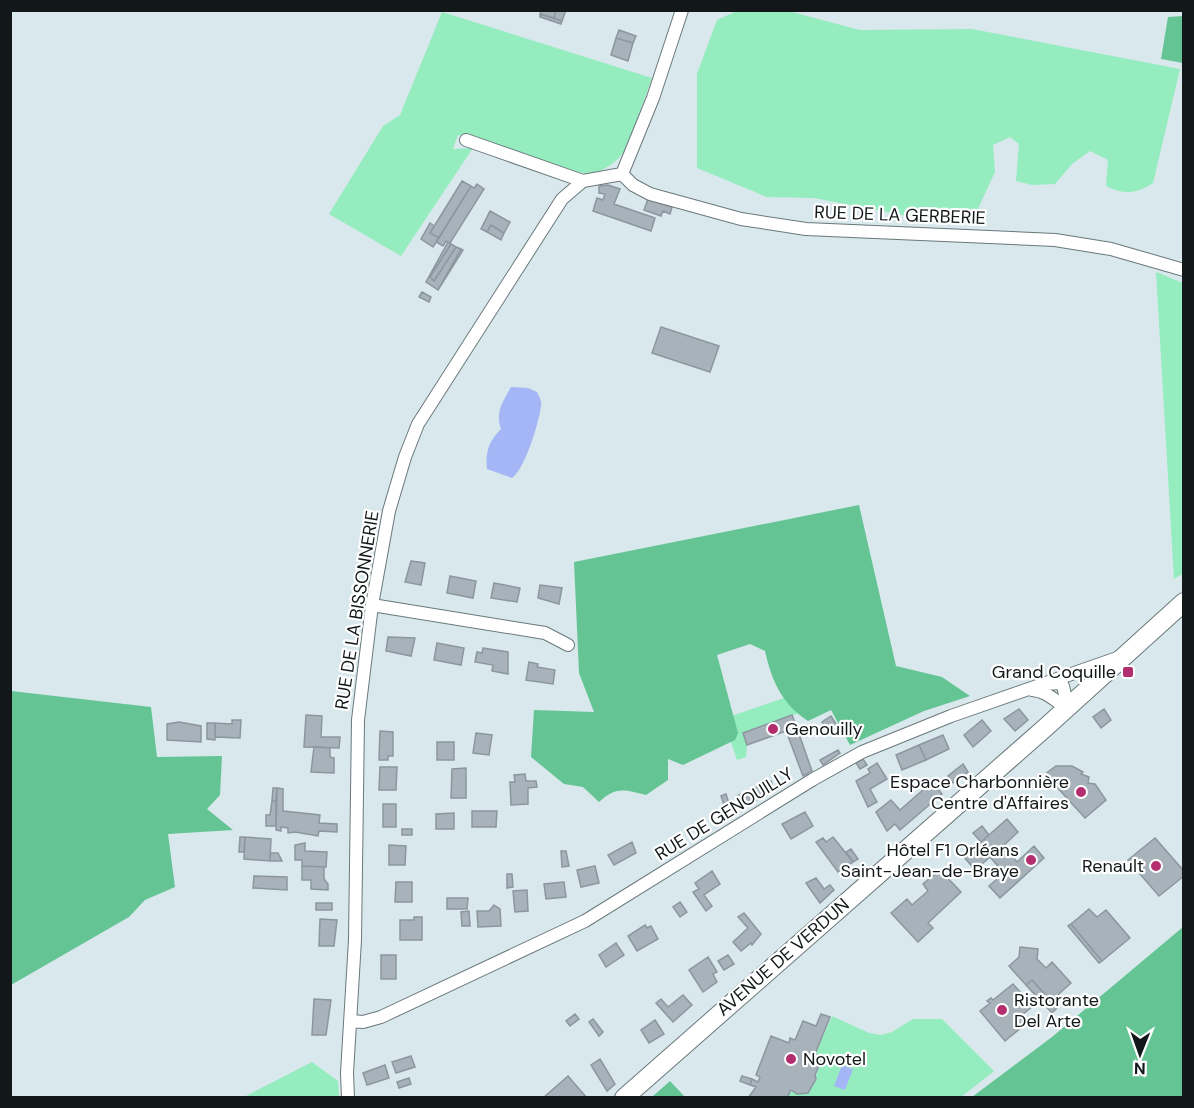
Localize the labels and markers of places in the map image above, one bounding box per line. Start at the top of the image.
place label: Grand Coquille [992,660,1116,684]
marker: Grand Coquille [1121,665,1135,679]
place label: Genouilly [785,717,863,741]
marker: Genouilly [766,722,780,736]
place label: Espace Charbonnière Centre d'Affaires [890,770,1069,815]
marker: Espace Charbonnière Centre d'Affaires [1074,785,1088,799]
place label: Hôtel F1 Orléans Saint-Jean-de-Braye [841,838,1019,883]
marker: Hôtel F1 Orléans Saint-Jean-de-Braye [1024,853,1038,867]
place label: Renault [1082,854,1144,878]
marker: Renault [1149,859,1163,873]
place label: Ristorante Del Arte [1014,988,1099,1033]
marker: Ristorante Del Arte [995,1003,1009,1017]
place label: Novotel [803,1047,866,1071]
marker: Novotel [784,1052,798,1066]

